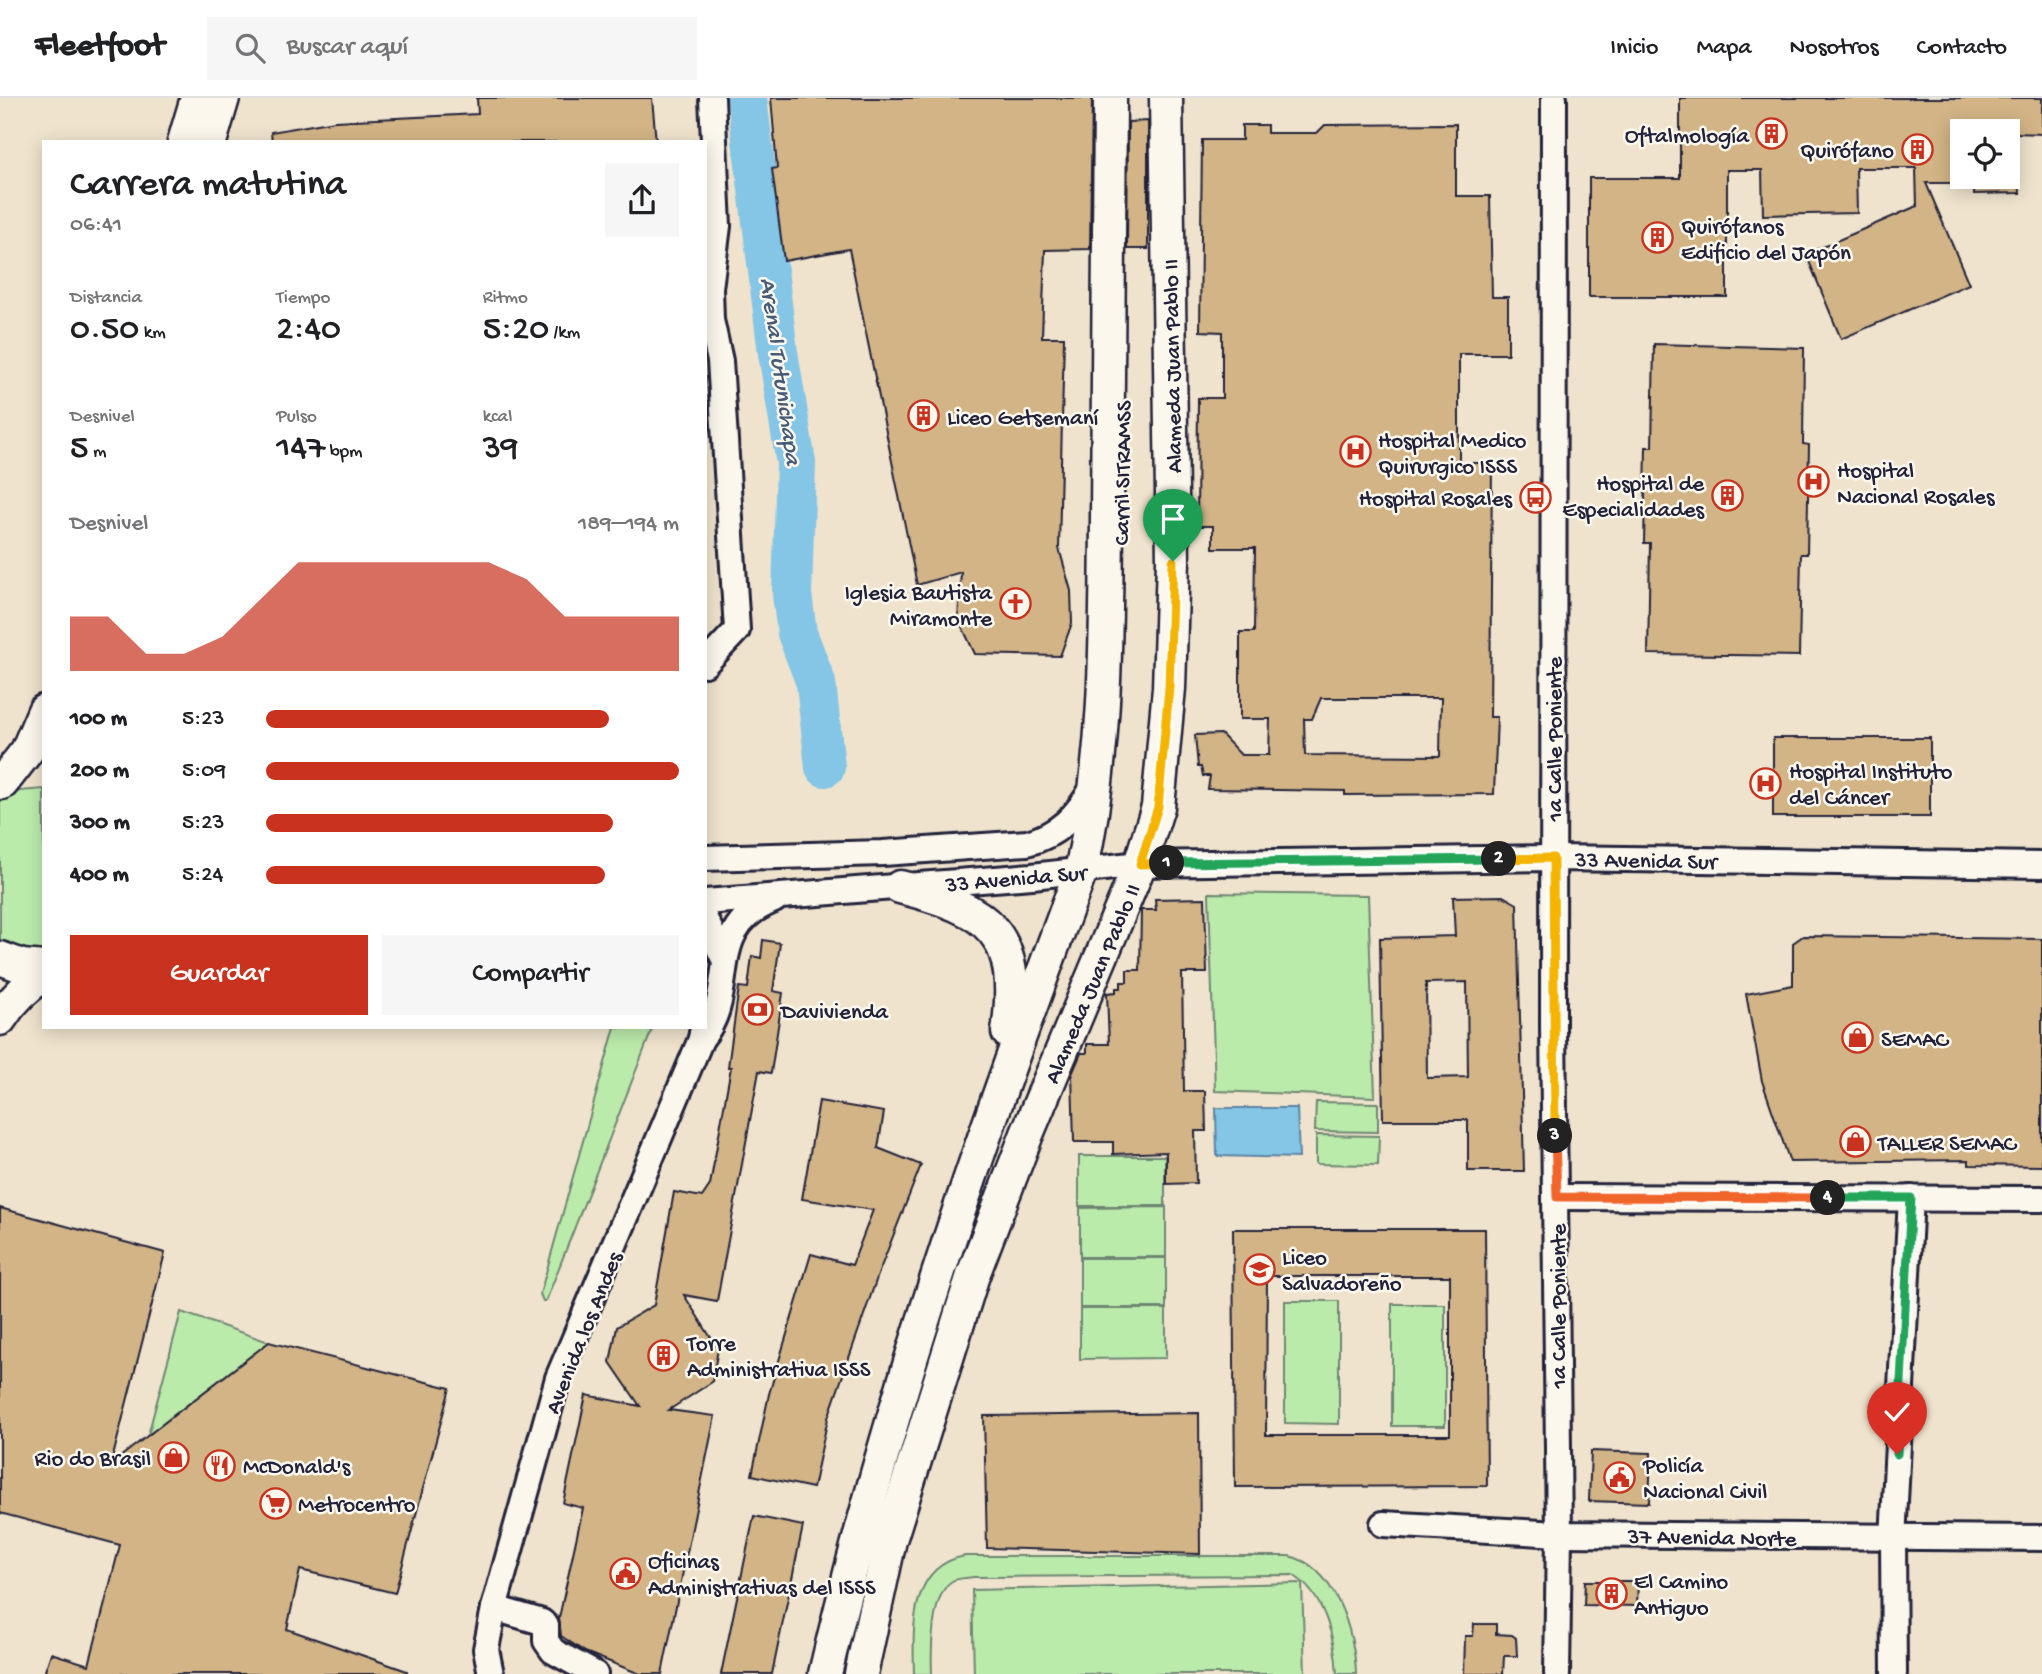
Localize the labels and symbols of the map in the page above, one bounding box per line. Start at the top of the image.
building icon: Oftalmología [1755,117,1789,151]
place label: Oftalmología [1625,124,1750,151]
building icon: Quirófano [1900,132,1934,166]
place label: Quirófano [1800,139,1894,166]
place label: Quirófanos Edificio del Japón [1681,215,1851,268]
building icon: Quirófanos Edificio del Japón [1641,221,1675,255]
street label: Alameda Juan Pablo II [1159,258,1190,473]
water label: Arenal Tutunichapa [751,276,806,468]
building icon: Liceo Getsemaní [907,399,941,433]
street label: Carril SITRAMSS [1110,400,1139,546]
place label: Liceo Getsemaní [947,406,1100,433]
place label: Hospital Medico Quirurgico ISSS [1378,429,1527,482]
hospital icon: Hospital Medico Quirurgico ISSS [1338,435,1372,469]
place label: Hospital Nacional Rosales [1837,459,1995,512]
hospital icon: Hospital Nacional Rosales [1797,465,1831,499]
place label: Hospital de Especialidades [1562,472,1705,525]
building icon: Hospital de Especialidades [1710,478,1744,512]
bus stop icon: Hospital Rosales [1518,480,1552,514]
place label: Hospital Rosales [1359,487,1513,514]
pin [1143,489,1203,561]
place label: Iglesia Bautista Miramonte [844,581,993,634]
church icon: Iglesia Bautista Miramonte [998,587,1032,621]
street label: 1a Calle Poniente [1543,655,1570,822]
place label: Hospital Instituto del Cáncer [1789,760,1952,813]
hospital icon: Hospital Instituto del Cáncer [1749,766,1783,800]
pin: 2 [1482,842,1516,876]
pin: 1 [1150,846,1184,880]
street label: 33 Avenida Sur [1574,848,1719,877]
street label: 33 Avenida Sur [943,861,1090,900]
street label: Alameda Juan Pablo II [1040,880,1149,1088]
bank icon: Davivienda [741,993,775,1027]
place label: Davivienda [779,1000,889,1027]
shop icon: SEMAC [1841,1021,1875,1055]
place label: SEMAC [1881,1028,1950,1055]
pin: 3 [1538,1118,1572,1154]
shop icon: TALLER SEMAC [1838,1125,1872,1159]
place label: TALLER SEMAC [1876,1132,2018,1159]
pin: 4 [1811,1180,1846,1216]
street label: 1a Calle Poniente [1547,1222,1574,1389]
place label: Liceo Salvadoreño [1282,1246,1402,1299]
street label: Avenida los Andes [540,1248,630,1418]
school or university icon: Liceo Salvadoreño [1242,1252,1276,1286]
place label: Torre Administrativa ISSS [685,1332,871,1385]
building icon: Torre Administrativa ISSS [647,1338,681,1372]
pin [1867,1382,1927,1454]
shop icon: Rio do Brasil [157,1440,191,1474]
place label: Rio do Brasil [35,1447,151,1474]
restaurant icon: McDonald's [203,1448,237,1482]
place label: Policía Nacional Civil [1642,1454,1767,1507]
place label: McDonald's [243,1455,351,1482]
public building icon: Policía Nacional Civil [1603,1460,1637,1494]
supermarket icon: Metrocentro [258,1486,292,1520]
place label: Metrocentro [298,1493,415,1520]
street label: 37 Avenida Norte [1626,1525,1798,1554]
place label: Oficinas Administrativas del ISSS [648,1550,876,1603]
public building icon: Oficinas Administrativas del ISSS [608,1556,642,1590]
place label: El Camino Antiguo [1634,1570,1728,1623]
building icon: El Camino Antiguo [1594,1576,1628,1610]

